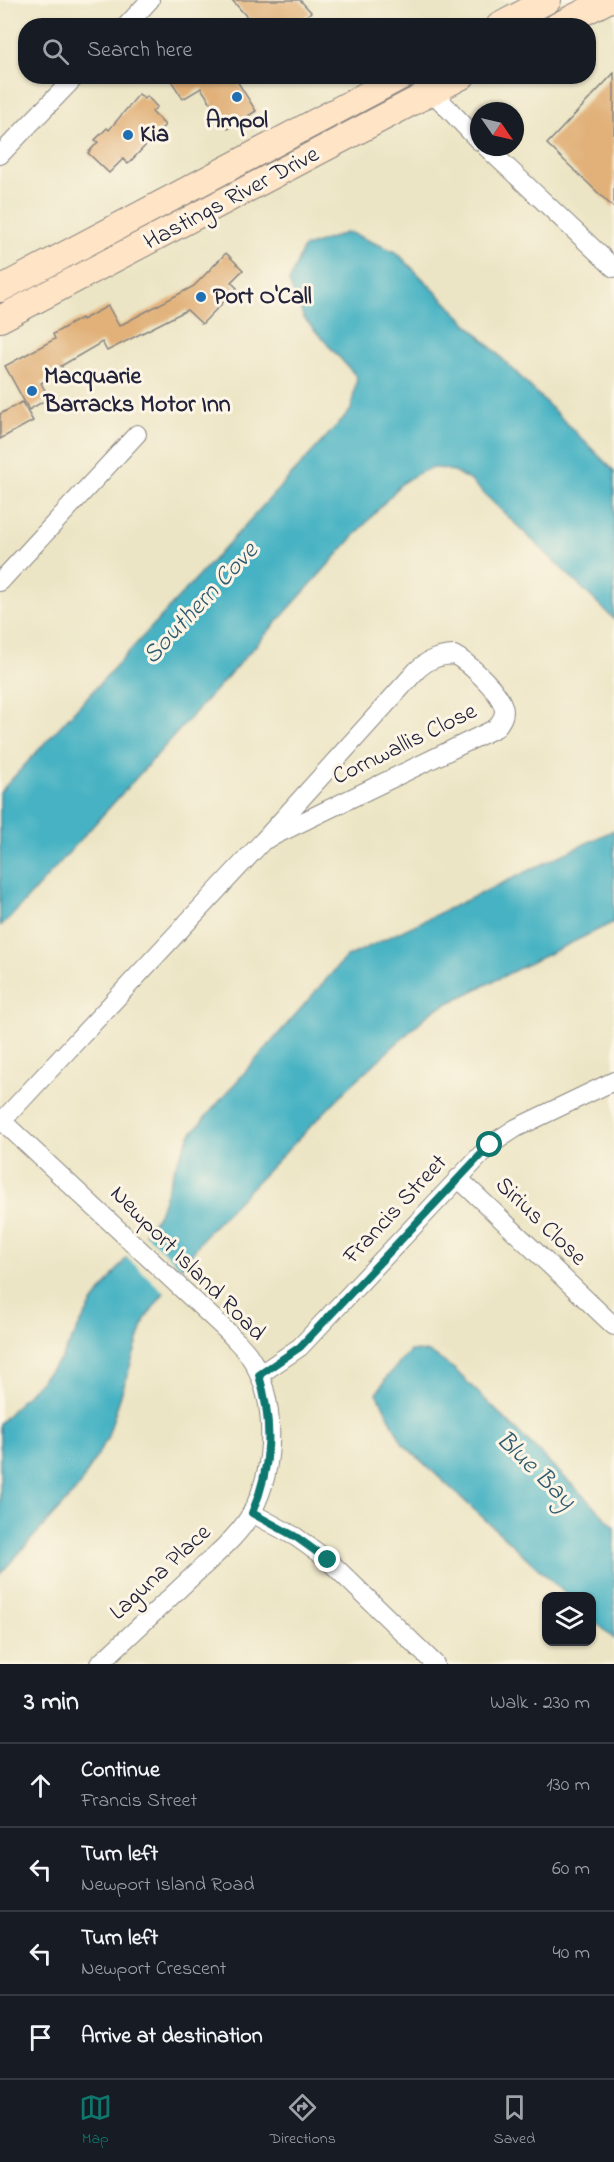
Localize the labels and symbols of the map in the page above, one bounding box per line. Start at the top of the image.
marker: Ampol [230,90,244,104]
north arrow [470,102,524,156]
place label: Ampol [206,104,268,139]
place label: Kia [140,118,169,153]
marker: Kia [121,128,135,142]
street label: Hastings River Drive [138,138,326,260]
place label: Port O'Call [213,280,312,315]
marker: Port O'Call [194,290,208,304]
place label: Macquarie Barracks Motor Inn [43,360,231,423]
marker: Macquarie Barracks Motor Inn [25,384,39,398]
water label: Southern Cove [134,533,269,674]
street label: Cornwallis Close [327,695,483,795]
route start [476,1131,502,1157]
street label: Francis Street [335,1147,456,1274]
street label: Sirius Close [486,1169,594,1275]
street label: Newport Island Road [101,1178,273,1350]
water label: Blue Bay [486,1423,584,1520]
street label: Laguna Place [102,1516,220,1629]
route end [314,1546,340,1572]

